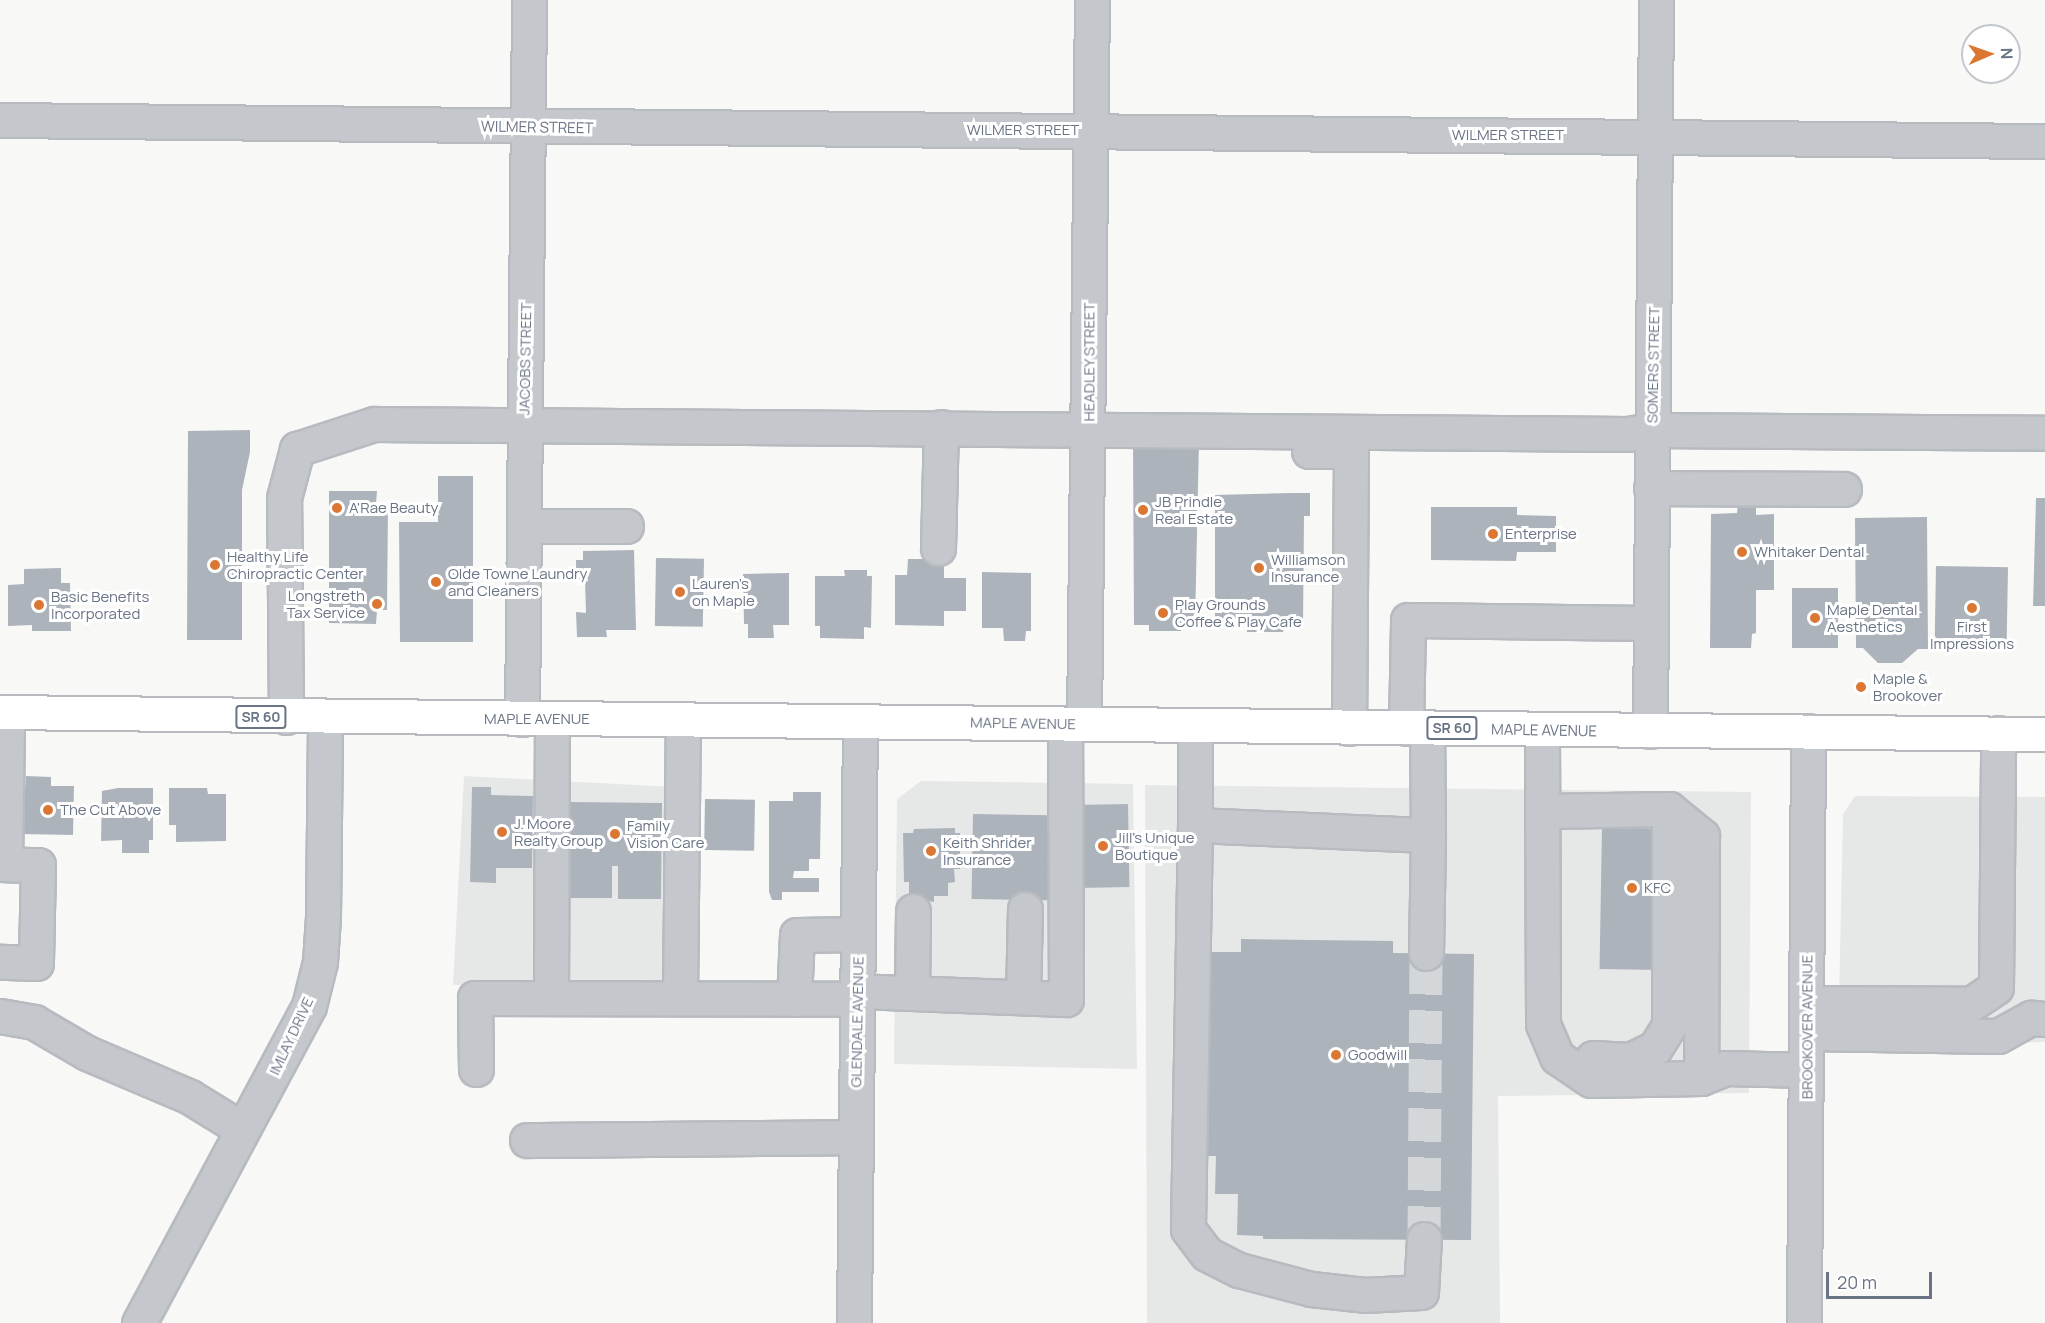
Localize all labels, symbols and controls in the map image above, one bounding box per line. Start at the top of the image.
north arrow [1961,24,2021,84]
text: N [1996,47,2018,60]
street label: WILMER STREET [481,117,593,137]
street label: WILMER STREET [967,121,1079,139]
street label: WILMER STREET [1452,126,1564,144]
street label: HEADLEY STREET [1080,302,1098,422]
street label: JACOBS STREET [515,303,535,415]
street label: SOMERS STREET [1643,307,1663,423]
place label: JB Prindle Real Estate [1155,492,1233,527]
place label: A'Rae Beauty [349,499,439,517]
marker: A'Rae Beauty [330,501,344,515]
marker: JB Prindle Real Estate [1136,503,1150,517]
place label: Enterprise [1505,525,1577,543]
marker: Enterprise [1486,527,1500,541]
place label: Whitaker Dental [1754,543,1865,561]
marker: Whitaker Dental [1735,545,1749,559]
place label: Healthy Life Chiropractic Center [227,547,364,582]
place label: Williamson Insurance [1271,550,1345,585]
marker: Healthy Life Chiropractic Center [208,558,222,572]
marker: Williamson Insurance [1252,561,1266,575]
place label: Olde Towne Laundry and Cleaners [448,564,587,599]
place label: Lauren's on Maple [692,574,755,609]
marker: Olde Towne Laundry and Cleaners [429,575,443,589]
marker: Lauren's on Maple [673,585,687,599]
place label: Longstreth Tax Service [286,586,365,621]
place label: Basic Benefits Incorporated [51,587,149,622]
place label: Play Grounds Coffee & Play Cafe [1175,595,1302,630]
marker: Longstreth Tax Service [370,597,384,611]
marker: Basic Benefits Incorporated [32,598,46,612]
place label: Maple Dental Aesthetics [1827,600,1917,635]
marker: First Impressions [1965,601,1979,615]
marker: Play Grounds Coffee & Play Cafe [1156,606,1170,620]
marker: Maple Dental Aesthetics [1808,611,1822,625]
place label: First Impressions [1930,617,2014,652]
place label: Maple & Brookover [1873,669,1943,704]
marker: Maple & Brookover [1854,680,1868,694]
road number: SR 60 [234,706,288,728]
street label: MAPLE AVENUE [484,710,590,728]
street label: MAPLE AVENUE [970,713,1076,733]
road number: SR 60 [1425,717,1479,739]
street label: MAPLE AVENUE [1491,720,1597,740]
place label: The Cut Above [60,801,161,819]
marker: The Cut Above [41,803,55,817]
place label: J. Moore Realty Group [514,814,603,849]
place label: Family Vision Care [627,816,705,851]
marker: J. Moore Realty Group [495,825,509,839]
marker: Family Vision Care [608,827,622,841]
place label: Jill's Unique Boutique [1115,828,1194,863]
place label: Keith Shrider Insurance [943,833,1032,868]
marker: Jill's Unique Boutique [1096,839,1110,853]
marker: Keith Shrider Insurance [924,844,938,858]
place label: KFC [1644,879,1671,897]
marker: KFC [1625,881,1639,895]
street label: BROOKOVER AVENUE [1798,955,1816,1099]
street label: GLENDALE AVENUE [847,956,867,1088]
street label: IMLAY DRIVE [265,994,317,1078]
place label: Goodwill [1348,1046,1407,1064]
marker: Goodwill [1329,1048,1343,1062]
scale bar [1829,1260,1936,1298]
text: 20 m [1837,1270,1877,1294]

